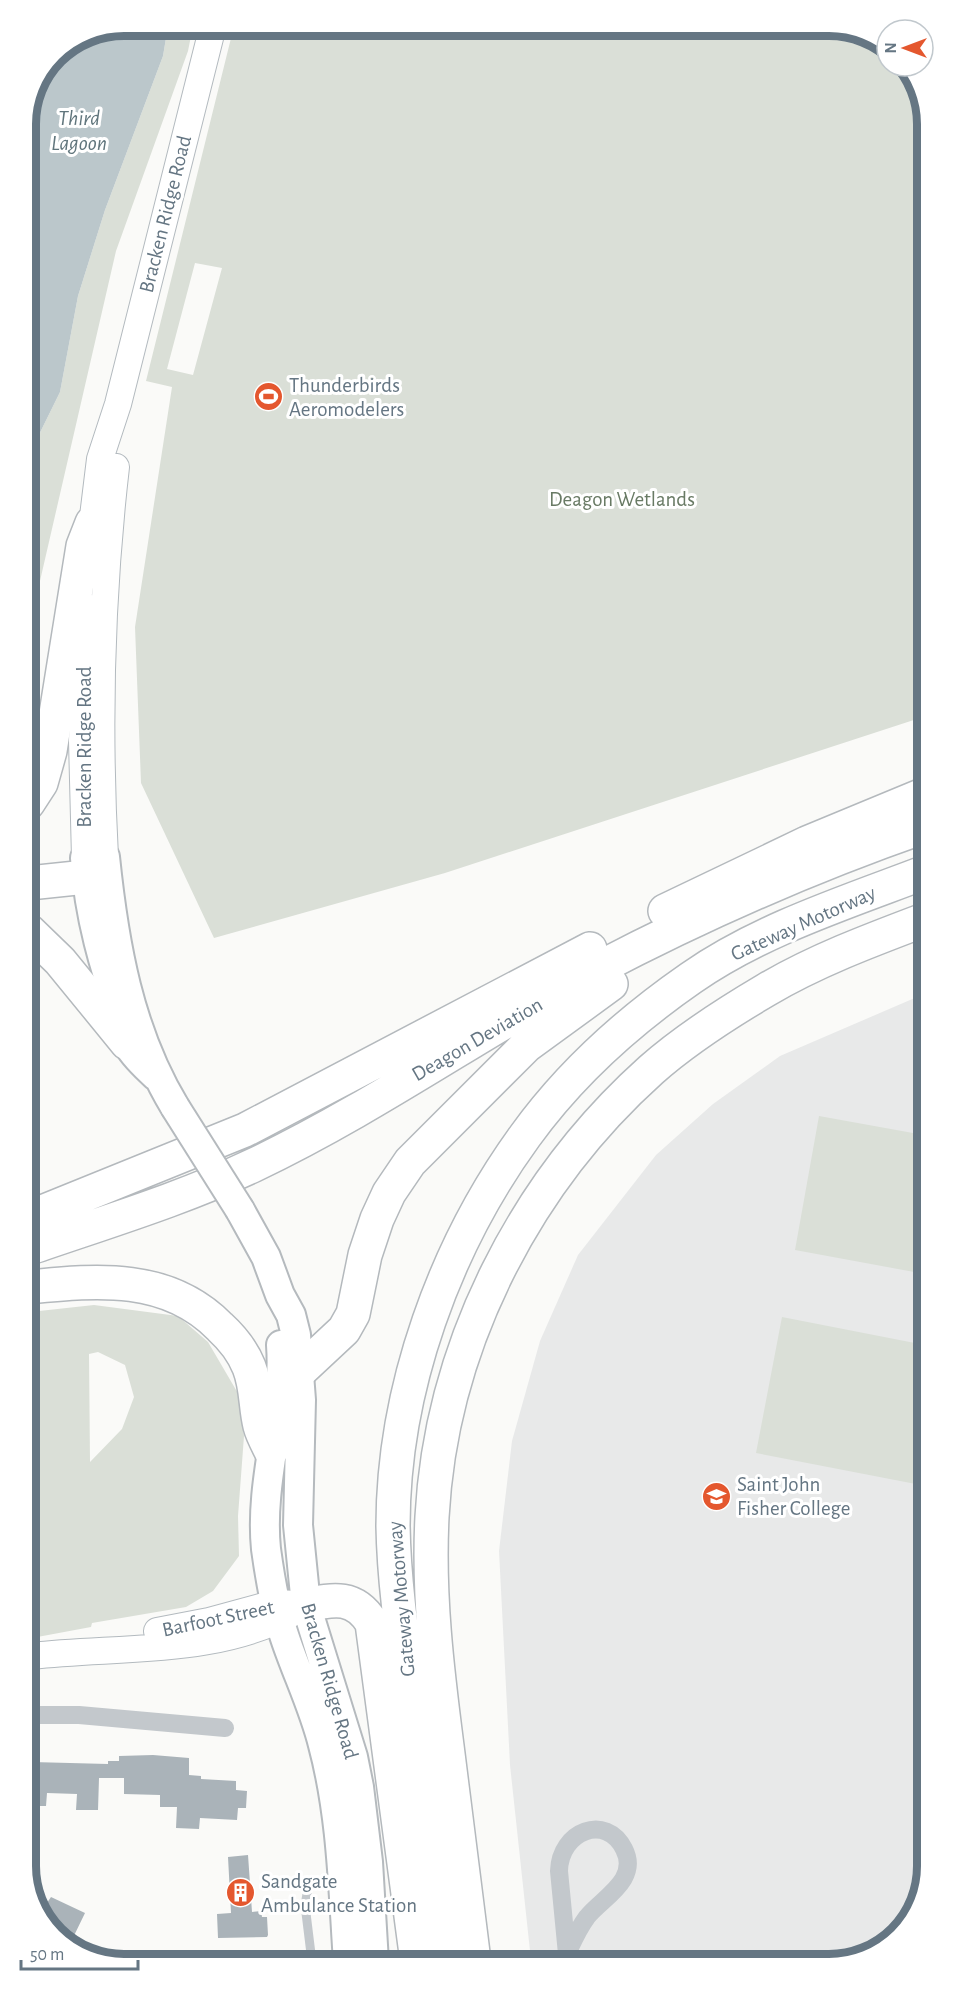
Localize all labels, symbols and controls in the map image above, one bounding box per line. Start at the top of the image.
north arrow [875,18,935,78]
text: N [883,42,899,54]
water label: Third Lagoon [51,107,107,154]
street label: Bracken Ridge Road [136,133,195,295]
place label: Thunderbirds Aeromodelers [289,375,404,420]
sports icon: Thunderbirds Aeromodelers [252,381,284,413]
park label: Deagon Wetlands [549,489,695,510]
street label: Bracken Ridge Road [74,666,95,828]
street label: Gateway Motorway [728,882,879,965]
street label: Deagon Deviation [408,994,546,1085]
place label: Saint John Fisher College [737,1474,850,1519]
school or university icon: Saint John Fisher College [700,1480,732,1512]
street label: Gateway Motorway [384,1520,419,1678]
street label: Barfoot Street [160,1596,276,1641]
street label: Bracken Ridge Road [297,1601,362,1762]
place label: Sandgate Ambulance Station [261,1871,417,1916]
building icon: Sandgate Ambulance Station [224,1877,256,1909]
scale bar [21,1933,138,1971]
text: 50 m [30,1946,64,1964]

